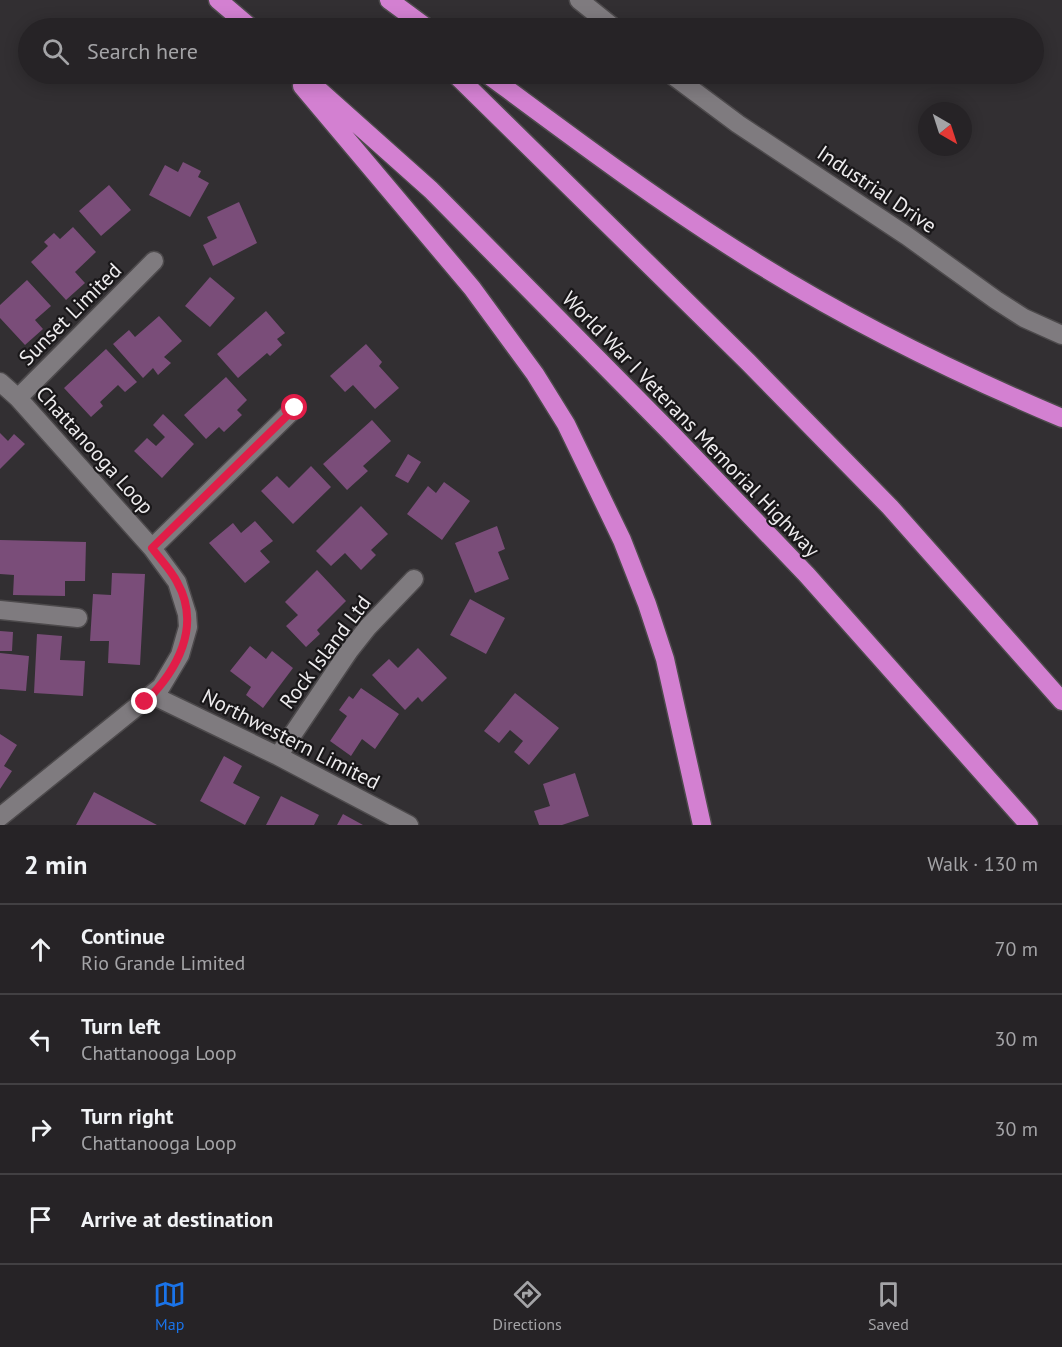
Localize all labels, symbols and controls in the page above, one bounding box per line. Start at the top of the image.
search box [18,18,1044,84]
icon: search [39,35,72,68]
text: Search here [87,37,198,65]
north arrow [918,102,972,156]
street label: Industrial Drive [812,139,942,239]
street label: Sunset Limited [13,257,127,371]
street label: World War I Veterans Memorial Highway [556,285,826,563]
street label: Chattanooga Loop [30,380,160,520]
route start [281,394,307,420]
street label: Rock Island Ltd [273,590,377,714]
street label: Northwestern Limited [197,682,385,796]
route end [131,688,157,714]
text: 2 min [24,848,87,881]
text: Walk · 130 m [927,851,1038,877]
text: Continue [81,922,165,950]
icon: ahead [24,933,57,966]
text: 70 m [995,936,1038,962]
text: Rio Grande Limited [81,950,245,976]
text: Turn left [81,1012,161,1040]
icon: left [24,1023,57,1056]
text: 30 m [995,1026,1038,1052]
text: Chattanooga Loop [81,1040,237,1066]
text: Turn right [81,1102,173,1130]
icon: right [24,1113,57,1146]
text: 30 m [995,1116,1038,1142]
text: Chattanooga Loop [81,1130,237,1156]
icon: arrive [24,1203,57,1236]
text: Arrive at destination [81,1205,273,1233]
tab: Map [153,1278,186,1334]
tab: Directions [493,1278,562,1334]
tab: Saved [868,1278,909,1334]

